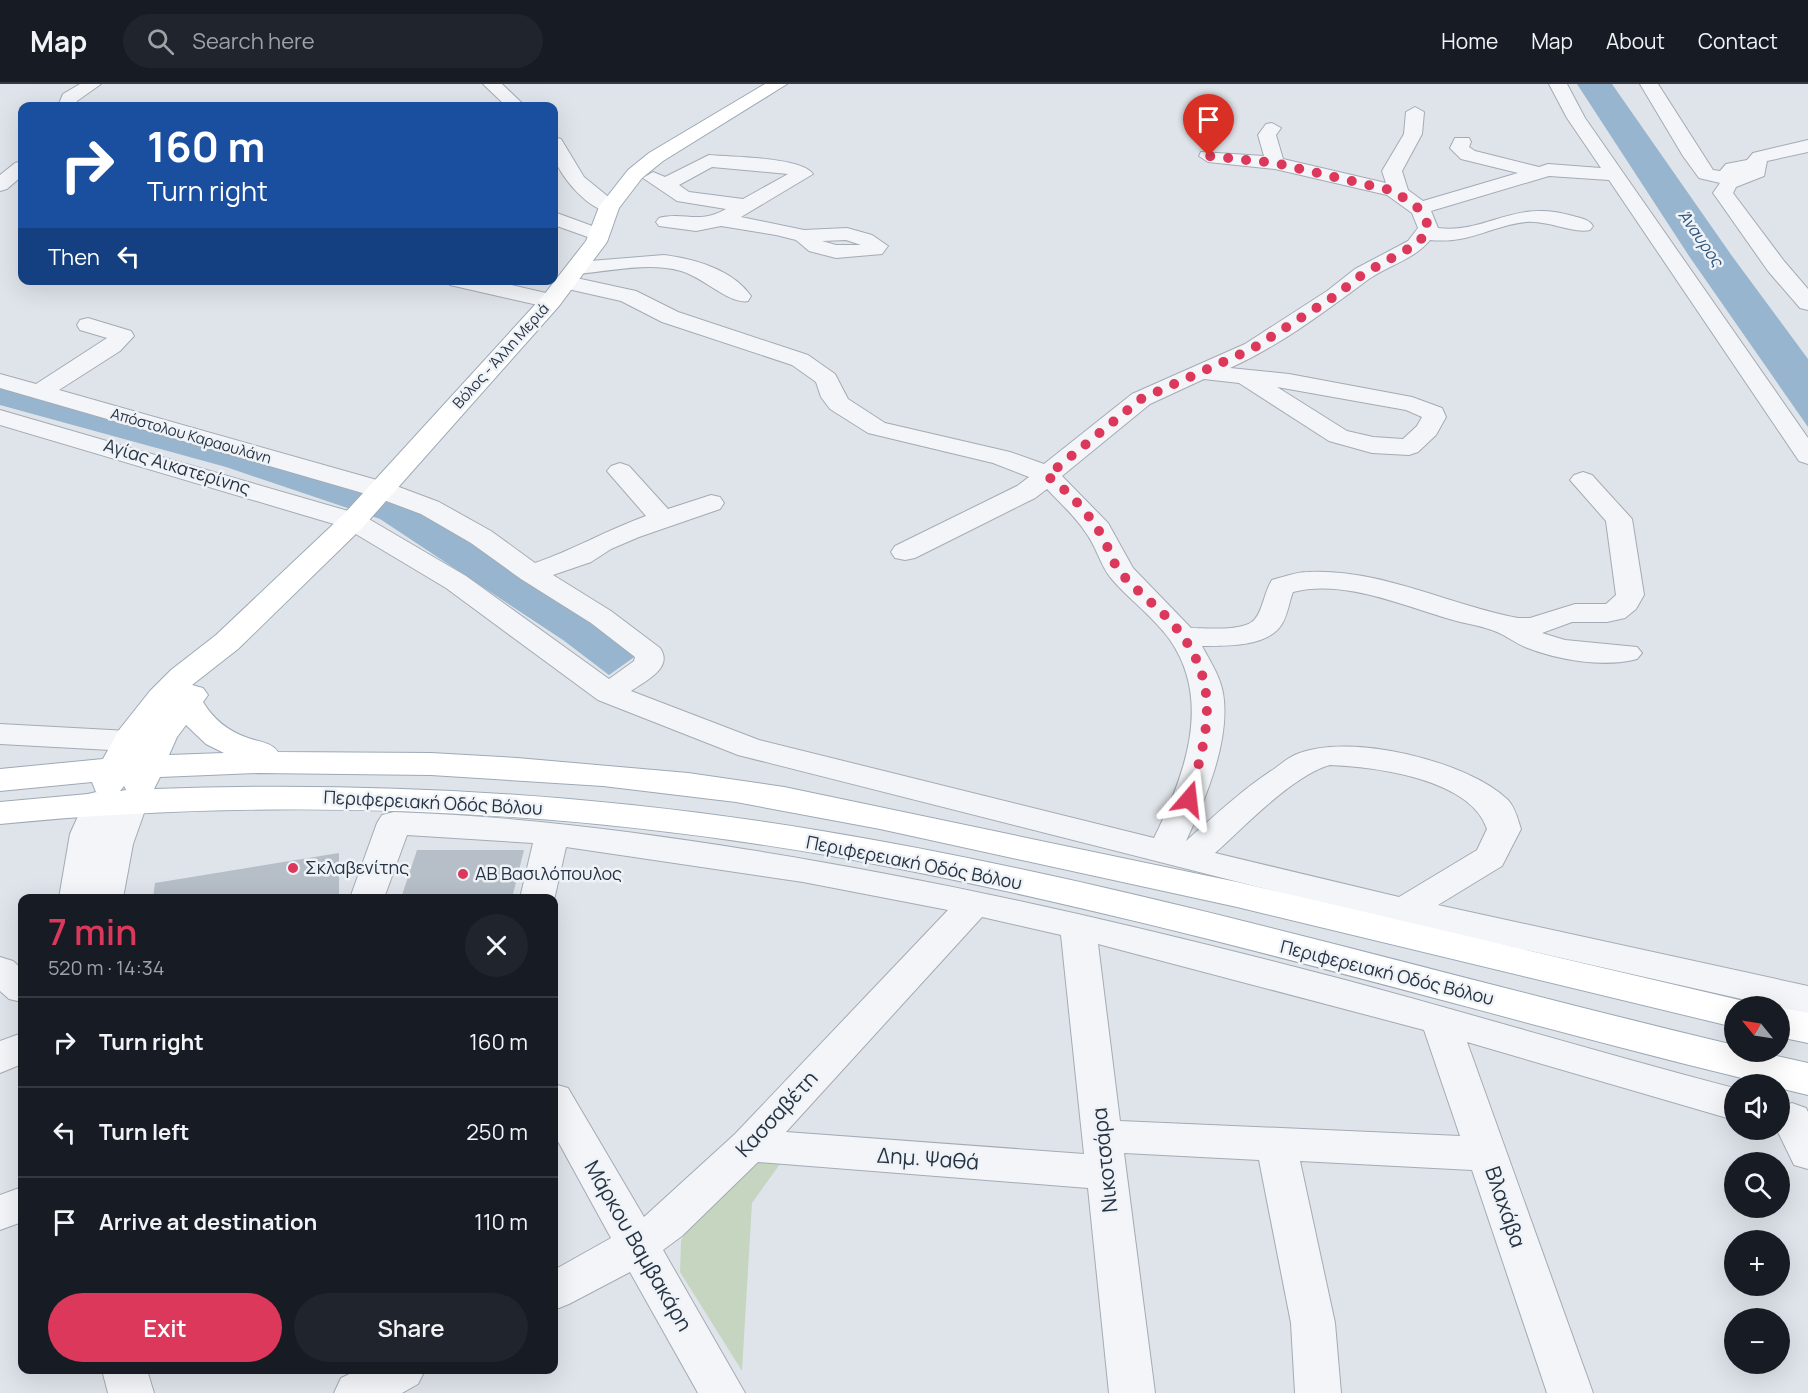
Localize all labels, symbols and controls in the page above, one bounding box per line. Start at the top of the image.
search box [123,14,543,68]
text: Map [30,22,87,60]
icon: search [144,25,177,58]
text: Search here [192,26,315,56]
text: Home [1441,27,1498,55]
text: Map [1531,27,1573,55]
text: About [1606,27,1665,55]
text: Contact [1698,27,1778,55]
pin [1183,94,1234,156]
icon: arrive [1192,103,1225,136]
text: 160 m [147,117,265,175]
icon: right [48,126,126,204]
text: Turn right [147,172,268,209]
water label: Άναυρος [1674,205,1729,272]
icon: left [112,240,145,273]
text: Then [48,242,100,272]
street label: Βόλος - Άλλη Μεριά [448,298,554,413]
street label: Απόστολου Καραουλάνη [108,402,274,469]
street label: Αγίας Αικατερίνης [101,432,254,500]
position arrow [1157,767,1221,831]
street label: Περιφερειακή Οδός Βόλου [323,784,543,820]
street label: Περιφερειακή Οδός Βόλου [804,829,1024,895]
place label: Σκλαβενίτης [305,855,409,879]
marker: Σκλαβενίτης [286,861,300,875]
place label: ΑΒ Βασιλόπουλος [475,861,622,885]
marker: ΑΒ Βασιλόπουλος [456,867,470,881]
text: 7 min [48,907,137,956]
button: close [465,914,528,977]
street label: Περιφερειακή Οδός Βόλου [1278,934,1497,1010]
text: 520 m · 14:34 [48,954,165,981]
north arrow [1724,996,1790,1062]
map controls [1724,996,1790,1374]
icon: right [48,1026,81,1059]
text: Turn right [99,1027,204,1057]
text: 160 m [469,1027,528,1057]
street label: Κασσαβέτη [729,1064,824,1163]
button: sound [1724,1074,1790,1140]
street label: Νικοτσάρα [1085,1106,1123,1214]
icon: left [48,1116,81,1149]
text: Turn left [99,1117,189,1147]
text: 250 m [466,1117,528,1147]
street label: Δημ. Ψαθά [876,1140,980,1176]
button: search [1724,1152,1790,1218]
street label: Μάρκου Βαμβακάρη [578,1155,699,1336]
street label: Βλαχάβα [1479,1162,1533,1251]
icon: arrive [48,1206,81,1239]
text: Arrive at destination [99,1207,317,1237]
text: 110 m [474,1207,528,1237]
button: + [1724,1230,1790,1296]
button: Exit [48,1293,282,1362]
button: Share [294,1293,528,1362]
button: − [1724,1308,1790,1374]

